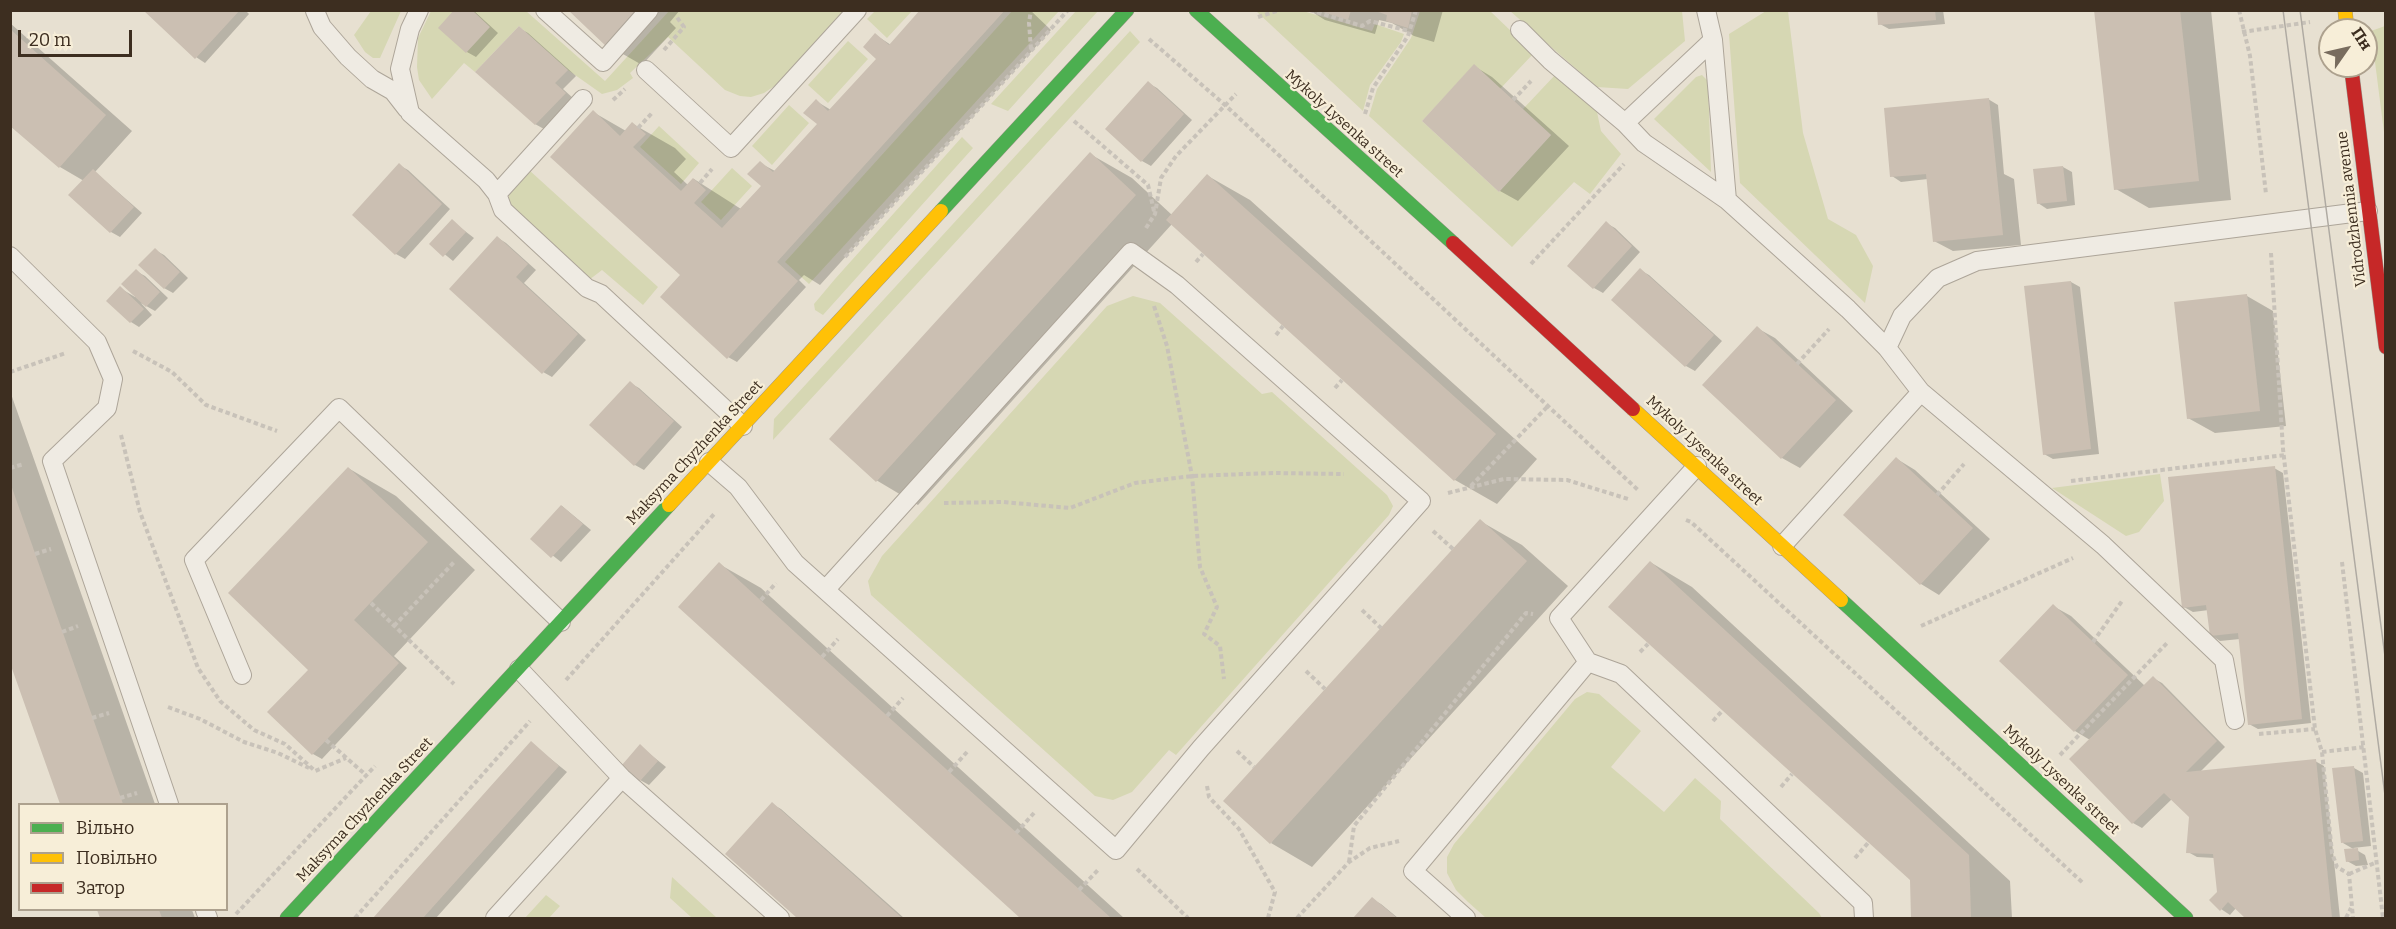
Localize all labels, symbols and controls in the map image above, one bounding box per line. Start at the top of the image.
scale bar [21,18,135,56]
north arrow [2318,18,2378,78]
text: Пн [2347,24,2376,54]
text: 20 m [29,29,71,51]
street label: Mykoly Lysenka street [1281,66,1407,182]
street label: Vidrodzhennia avenue [2334,130,2370,288]
street label: Maksyma Chyzhenka Street [623,377,767,529]
street label: Mykoly Lysenka street [1642,392,1766,510]
street label: Mykoly Lysenka street [1999,721,2123,839]
street label: Maksyma Chyzhenka Street [293,734,437,886]
legend [18,803,228,911]
text: Вільно [76,817,134,839]
text: Повільно [76,847,157,869]
text: Затор [76,877,125,899]

